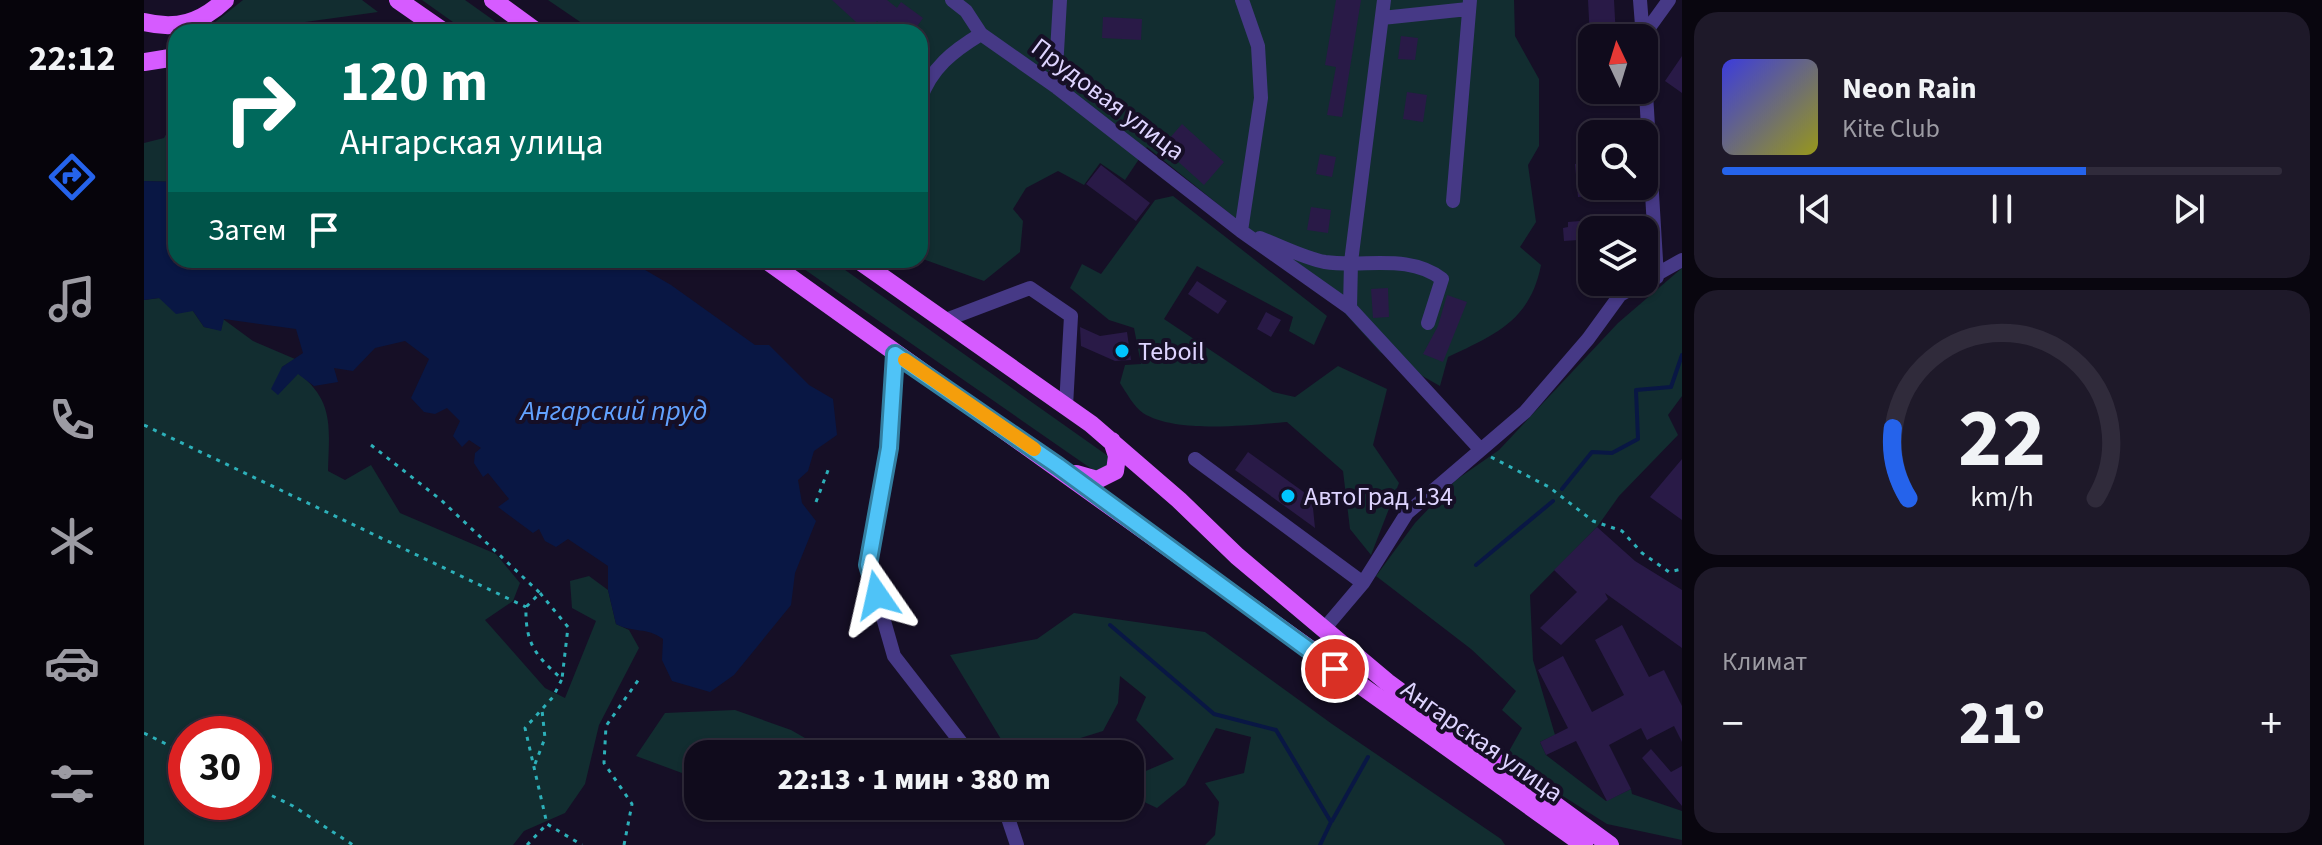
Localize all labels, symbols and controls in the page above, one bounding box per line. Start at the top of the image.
north arrow [1578,24,1658,104]
map controls [1578,24,1658,296]
street label: Прудовая улица [1023,29,1193,169]
text: 22:12 [29,33,115,84]
text: 120 m [340,43,488,122]
icon: right [208,56,312,160]
text: Neon Rain [1842,67,1977,110]
text: Kite Club [1842,110,1940,147]
text: Ангарская улица [340,117,604,168]
button: search [1578,120,1658,200]
icon: directions [44,149,100,205]
icon: previous [1793,187,1837,231]
icon: pause [1980,187,2024,231]
icon: next [2167,187,2211,231]
icon: arrive [302,208,346,252]
text: Затем [208,209,286,252]
button: layers [1578,216,1658,296]
icon: music [44,271,100,327]
place label: Teboil [1138,333,1205,370]
marker: Teboil [1113,342,1131,360]
text: 22 [1958,379,2046,497]
water label: Ангарский пруд [519,391,707,431]
icon: phone [44,392,100,448]
text: km/h [1970,477,2034,517]
place label: АвтоГрад 134 [1304,478,1453,515]
marker: АвтоГрад 134 [1279,487,1297,505]
icon: climate [44,513,100,569]
position arrow [835,553,919,637]
icon: car [44,635,100,691]
pin [1301,635,1369,703]
text: Климат [1722,643,1807,680]
icon: arrive [1313,647,1357,691]
street label: Ангарская улица [1393,671,1571,811]
text: 21° [1959,682,2045,767]
text: − [1722,693,1744,756]
text: + [2260,693,2282,756]
speed limit sign: 30 [168,716,272,820]
icon: filters [44,756,100,812]
text: 22:13 · 1 мин · 380 m [777,758,1051,801]

